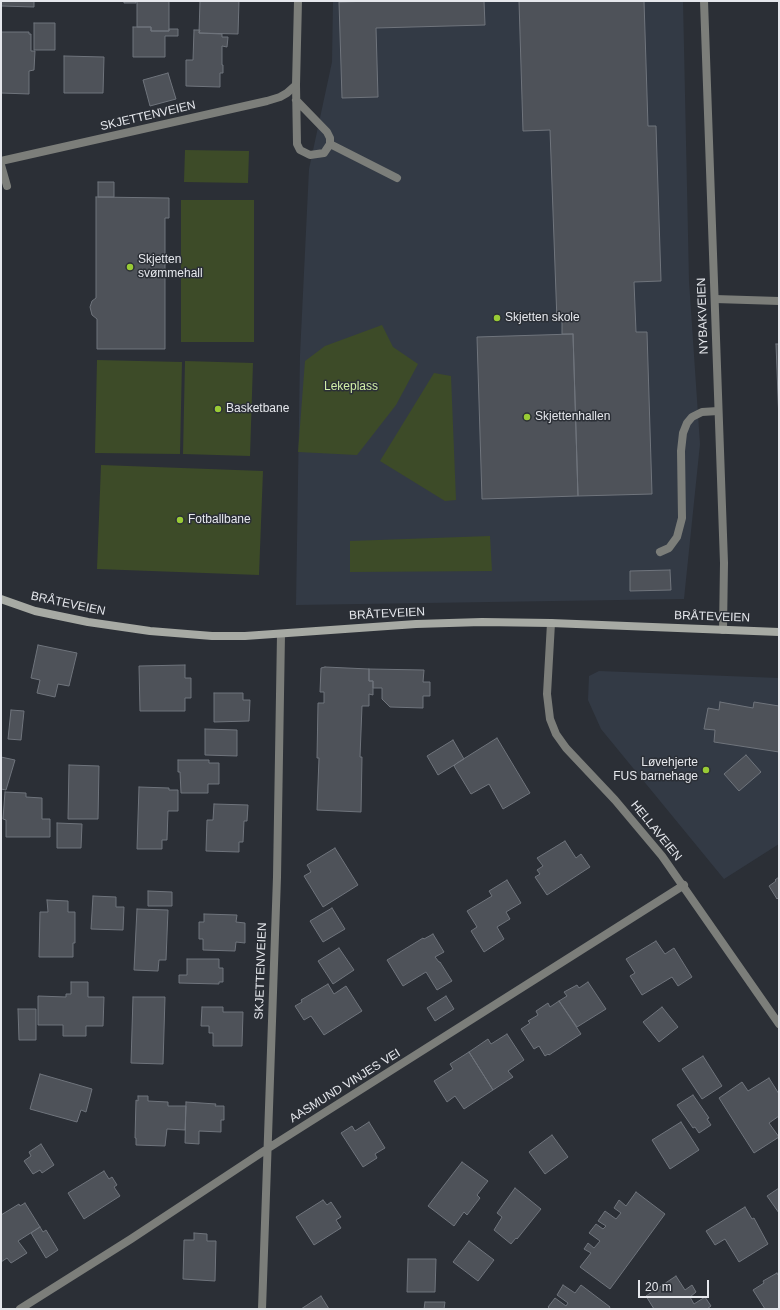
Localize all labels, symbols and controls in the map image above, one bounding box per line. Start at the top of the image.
street label: SKJETTENVEIEN [99,98,197,134]
place label: Skjetten svømmehall [138,253,203,281]
marker: Skjetten svømmehall [125,262,135,272]
street label: NYBAKVEIEN [694,277,712,355]
place label: Skjetten skole [505,311,580,325]
marker: Skjetten skole [492,313,502,323]
park label: Lekeplass [324,380,378,394]
place label: Basketbane [226,402,289,416]
marker: Basketbane [213,404,223,414]
place label: Skjettenhallen [535,410,610,424]
marker: Skjettenhallen [522,412,532,422]
place label: Fotballbane [188,513,251,527]
marker: Fotballbane [175,515,185,525]
street label: BRÅTEVEIEN [29,589,107,619]
street label: BRÅTEVEIEN [349,605,425,623]
street label: BRÅTEVEIEN [674,608,750,626]
place label: Løvehjerte FUS barnehage [613,756,698,784]
marker: Løvehjerte FUS barnehage [701,765,711,775]
street label: HELLAVEIEN [627,798,685,864]
street label: SKJETTENVEIEN [252,922,270,1020]
street label: AASMUND VINJES VEI [287,1046,403,1126]
scale bar [640,1272,711,1298]
text: 20 m [645,1280,672,1294]

